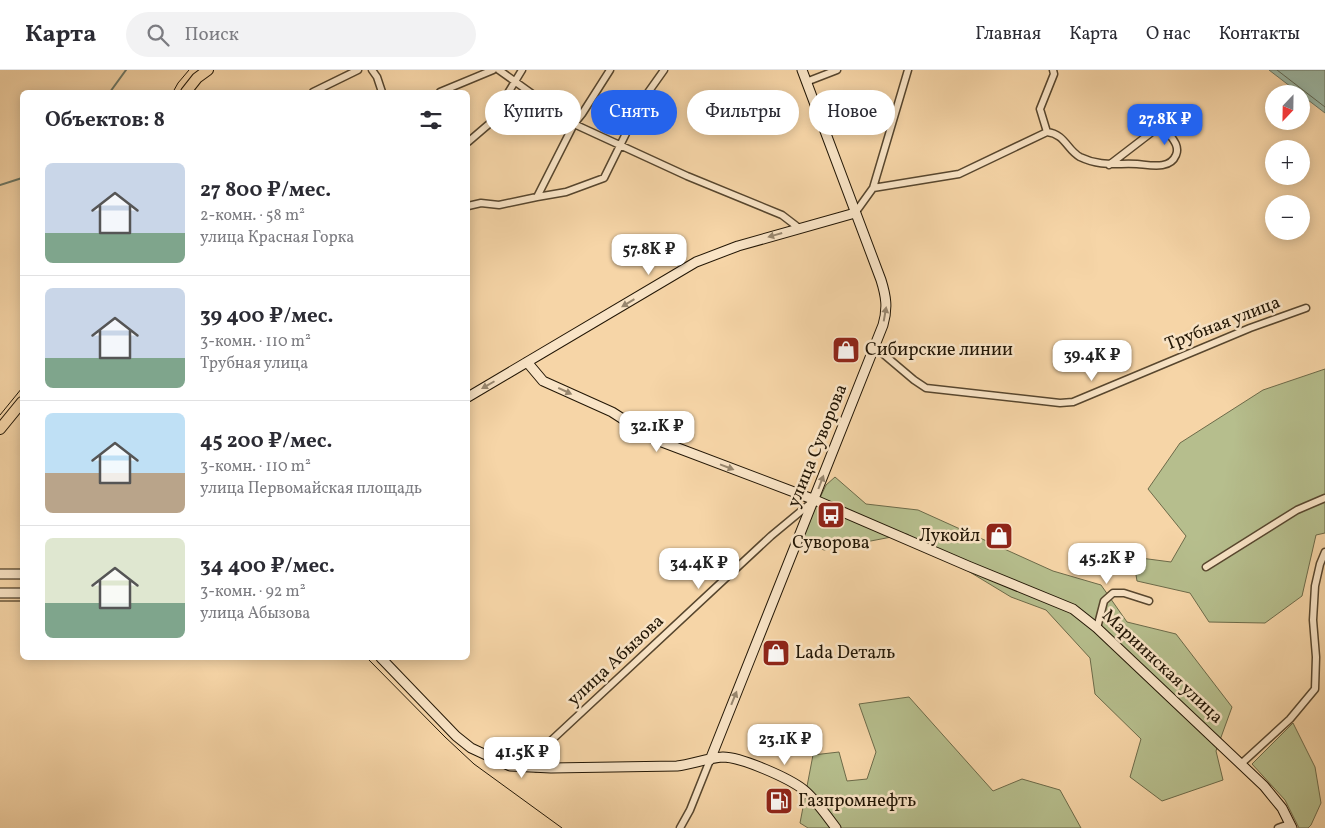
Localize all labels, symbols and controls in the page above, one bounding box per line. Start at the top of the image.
search box [126,12,476,57]
text: Карта [25,18,96,52]
icon: search [144,21,172,49]
text: Поиск [184,22,239,48]
text: Главная [975,22,1041,47]
text: Карта [1069,22,1118,47]
text: О нас [1146,22,1191,47]
text: Контакты [1219,22,1300,47]
north arrow [1265,85,1310,130]
map controls [1265,85,1310,240]
chip: Купить [485,90,581,135]
chip: Снять [591,90,677,135]
chip: Фильтры [687,90,799,135]
chip: Новое [809,90,895,135]
pin: 27.8K ₽ [1119,104,1211,146]
text: Объектов: 8 [45,106,165,135]
icon: filters [417,106,445,134]
text: 27.8K ₽ [1138,109,1192,131]
button: + [1265,140,1310,185]
text: 27 800 ₽/мес. [200,176,331,205]
icon: home [85,183,145,243]
button: − [1265,195,1310,240]
text: 2-комн. · 58 m² [200,205,305,227]
text: улица Красная Горка [200,227,354,249]
one-way arrow [767,232,782,240]
pin: 57.8K ₽ [603,234,695,276]
text: 57.8K ₽ [623,239,675,261]
street label: Трубная улица [1162,291,1284,357]
one-way arrow [621,298,634,307]
text: 39 400 ₽/мес. [200,302,333,331]
one-way arrow [882,306,890,322]
icon: home [85,308,145,368]
text: 3-комн. · 110 m² [200,331,311,353]
shop icon: Сибирские линии [831,335,861,365]
place label: Сибирские линии [865,338,1013,363]
pin: 39.4K ₽ [1046,340,1138,382]
text: 39.4K ₽ [1064,345,1120,367]
text: Трубная улица [200,353,308,375]
street label: улица Суворова [782,380,854,511]
one-way arrow [481,381,494,390]
one-way arrow [558,388,572,396]
pin: 32.1K ₽ [611,410,703,453]
text: 32.1K ₽ [630,416,684,438]
text: 45 200 ₽/мес. [200,427,332,456]
icon: home [85,433,145,493]
text: 3-комн. · 110 m² [200,456,311,478]
one-way arrow [720,464,735,471]
one-way arrow [818,475,826,490]
text: улица Первомайская площадь [200,478,422,500]
bus stop icon: Суворова [816,500,846,530]
shop icon: Лукойл [984,521,1014,551]
place label: Лукойл [919,524,980,549]
place label: Суворова [792,531,870,556]
pin: 45.2K ₽ [1061,542,1153,585]
pin: 34.4K ₽ [653,548,745,590]
text: 45.2K ₽ [1079,548,1135,570]
text: 34 400 ₽/мес. [200,552,335,581]
text: 34.4K ₽ [670,553,728,575]
icon: home [85,558,145,618]
text: 3-комн. · 92 m² [200,581,306,603]
text: улица Абызова [200,603,310,625]
street label: Мариинская улица [1096,604,1228,730]
street label: улица Абызова [562,610,670,712]
shop icon: Lada Dеталь [761,638,791,668]
place label: Lada Dеталь [795,641,895,666]
one-way arrow [731,691,739,705]
pin: 23.1K ₽ [739,724,831,766]
text: 23.1K ₽ [759,729,812,751]
pin: 41.5K ₽ [476,736,568,779]
text: 41.5K ₽ [495,742,549,764]
fuel station icon: Газпромнефть [764,786,794,816]
place label: Газпромнефть [798,789,916,814]

